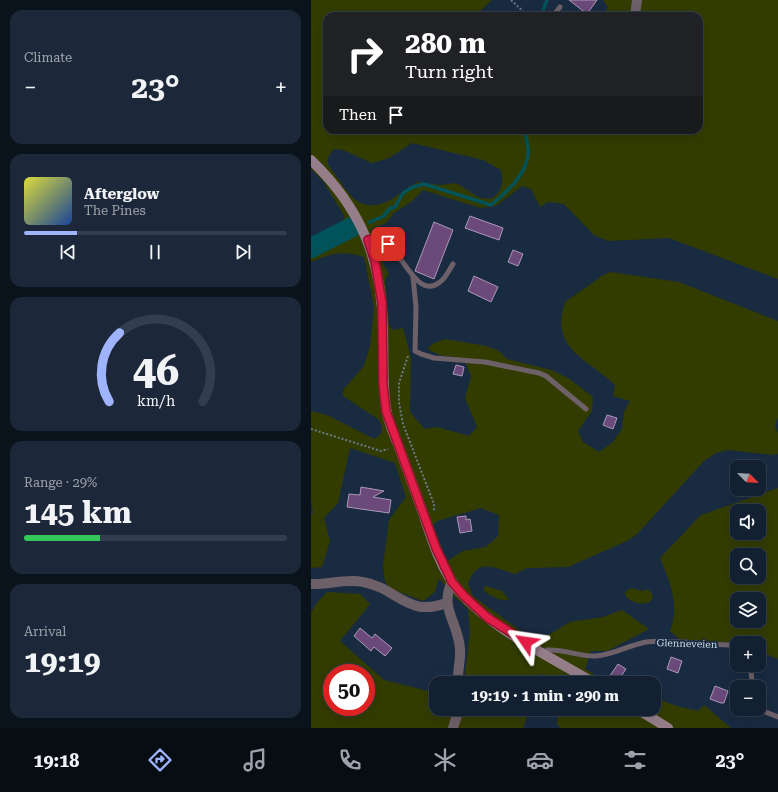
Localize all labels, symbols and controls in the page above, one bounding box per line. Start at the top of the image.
text: 280 m [405,27,486,60]
icon: right [339,28,391,80]
text: Climate [24,50,72,65]
text: Turn right [405,61,493,82]
text: 23° [131,70,180,105]
text: − [24,75,36,100]
text: + [275,75,287,100]
icon: arrive [385,104,407,126]
text: Then [339,106,377,124]
text: Afterglow [84,185,159,203]
text: The Pines [84,203,146,218]
pin [371,227,405,261]
icon: arrive [377,233,399,255]
icon: previous [57,241,79,263]
icon: pause [144,241,166,263]
icon: next [232,241,254,263]
text: 46 [132,346,179,395]
text: km/h [136,393,175,409]
north arrow [730,460,766,496]
map controls [730,460,766,716]
text: Range · 29% [24,475,97,490]
text: 145 km [24,495,132,530]
button: sound [730,504,766,540]
button: search [730,548,766,584]
button: layers [730,592,766,628]
position arrow [505,621,547,663]
text: Arrival [24,624,66,639]
button: + [730,636,766,672]
street label: Glenneveien [656,637,718,650]
text: 19:19 [24,644,101,679]
speed limit sign: 50 [323,664,375,716]
button: − [730,680,766,716]
text: 19:19 · 1 min · 290 m [471,687,619,705]
icon: directions [146,746,174,774]
icon: music [241,746,269,774]
icon: phone [336,746,364,774]
icon: climate [431,746,459,774]
icon: car [526,746,554,774]
icon: filters [621,746,649,774]
text: 19:18 [33,750,79,771]
text: 23° [715,750,745,771]

